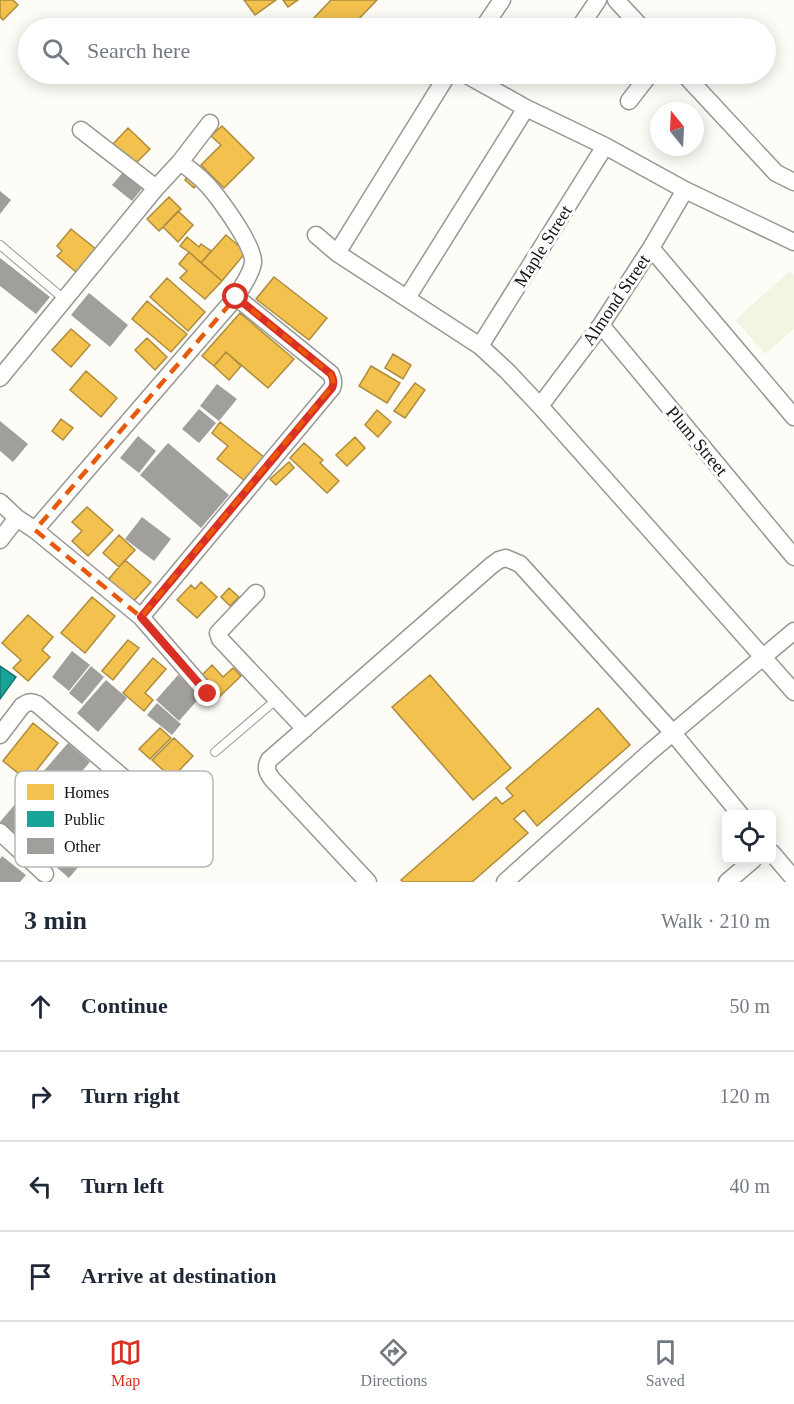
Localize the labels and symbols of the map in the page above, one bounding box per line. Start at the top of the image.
north arrow [650,102,704,156]
street label: Maple Street [510,201,576,291]
street label: Almond Street [578,251,654,349]
route start [222,283,248,309]
street label: Plum Street [662,402,732,480]
route end [194,680,220,706]
legend [15,771,213,867]
text: Homes [64,784,109,801]
text: Public [64,811,105,828]
text: Other [64,838,101,855]

